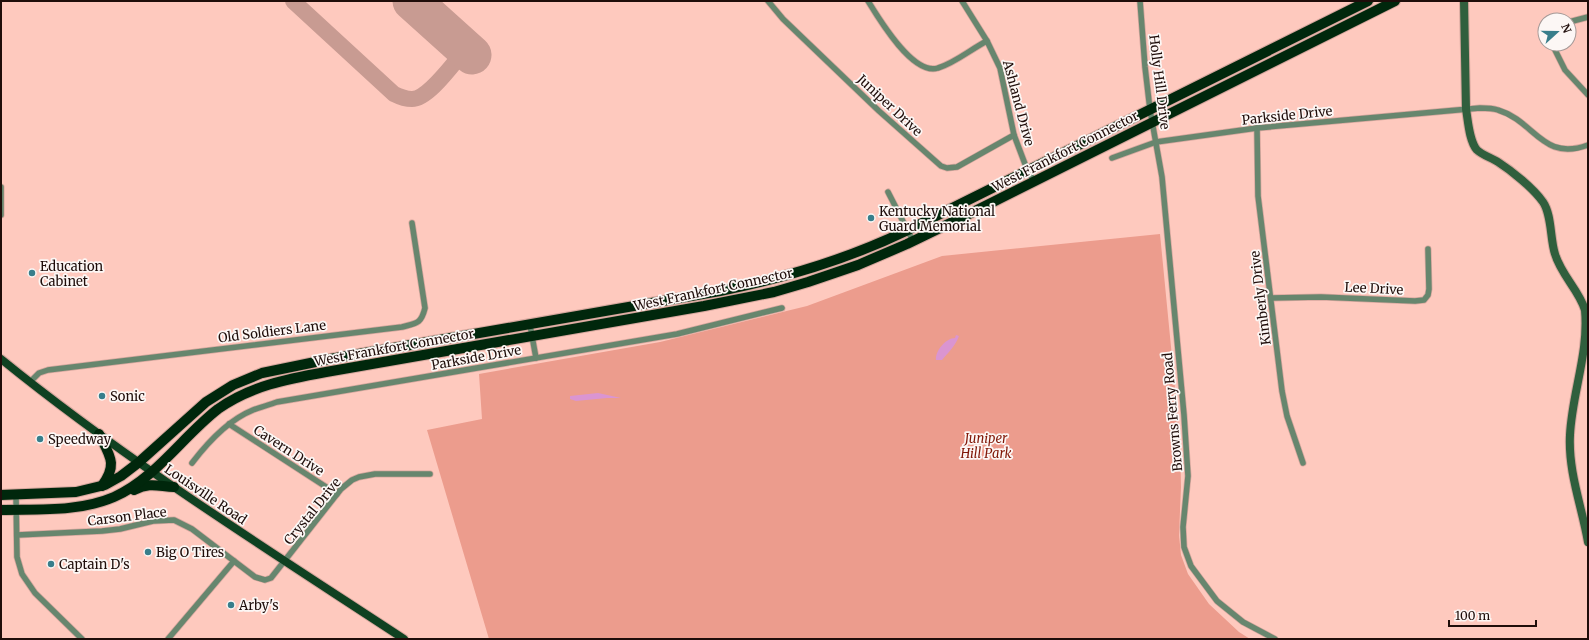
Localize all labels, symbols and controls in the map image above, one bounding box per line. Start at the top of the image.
north arrow [1537,12,1577,52]
text: N [1558,22,1575,35]
street label: Holly Hill Drive [1145,34,1174,131]
street label: Ashland Drive [999,57,1038,148]
street label: Juniper Drive [853,70,926,140]
street label: Parkside Drive [1241,102,1333,129]
street label: West Frankfort Connector [988,107,1141,196]
place label: Kentucky National Guard Memorial [879,203,995,235]
marker: Kentucky National Guard Memorial [866,213,876,223]
street label: Kimberly Drive [1246,250,1275,346]
place label: Education Cabinet [40,258,104,290]
street label: West Frankfort Connector [631,264,794,315]
marker: Education Cabinet [27,268,37,278]
street label: Lee Drive [1344,278,1404,299]
street label: Old Soldiers Lane [217,316,327,347]
street label: West Frankfort Connector [312,325,476,370]
street label: Parkside Drive [430,341,523,374]
street label: Browns Ferry Road [1159,352,1186,472]
place label: Sonic [110,388,145,405]
marker: Sonic [97,391,107,401]
street label: Cavern Drive [250,421,327,480]
park label: Juniper Hill Park [959,430,1012,462]
place label: Speedway [48,431,111,448]
marker: Speedway [35,434,45,444]
street label: Louisville Road [161,461,250,528]
street label: Crystal Drive [280,474,345,548]
street label: Carson Place [87,503,168,530]
place label: Big O Tires [156,544,224,561]
marker: Big O Tires [143,547,153,557]
place label: Captain D's [59,556,130,573]
marker: Captain D's [46,559,56,569]
place label: Arby's [238,597,279,614]
marker: Arby's [226,600,236,610]
scale bar [1449,602,1536,628]
text: 100 m [1455,608,1490,623]

